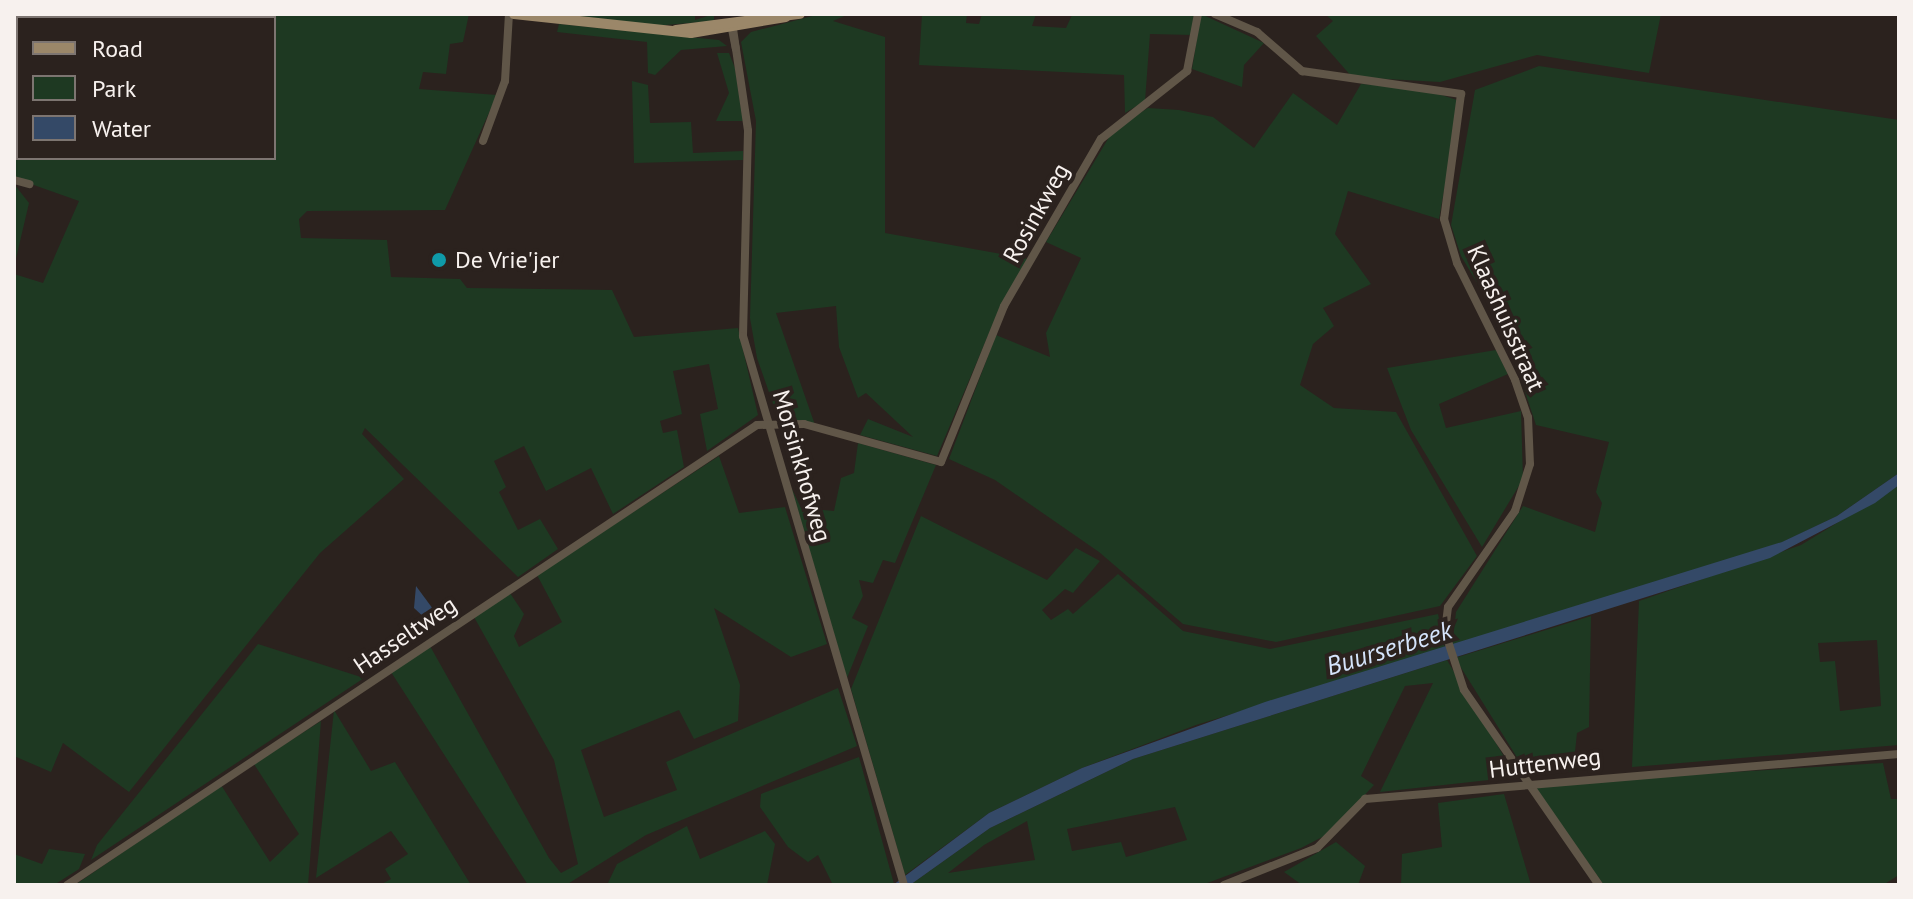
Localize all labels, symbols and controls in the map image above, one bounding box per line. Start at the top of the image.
legend [16,16,276,160]
text: Road [92,33,143,64]
text: Park [92,73,136,104]
text: Water [92,113,151,144]
street label: Rosinkweg [997,158,1075,268]
street label: Klaashuisstraat [1461,241,1551,395]
place label: De Vrie'jer [455,246,560,274]
marker: De Vrie'jer [430,251,448,269]
street label: Morsinkhofweg [767,387,837,545]
street label: Hasseltweg [348,590,462,680]
water label: Buurserbeek [1322,614,1456,682]
street label: Huttenweg [1487,742,1603,784]

